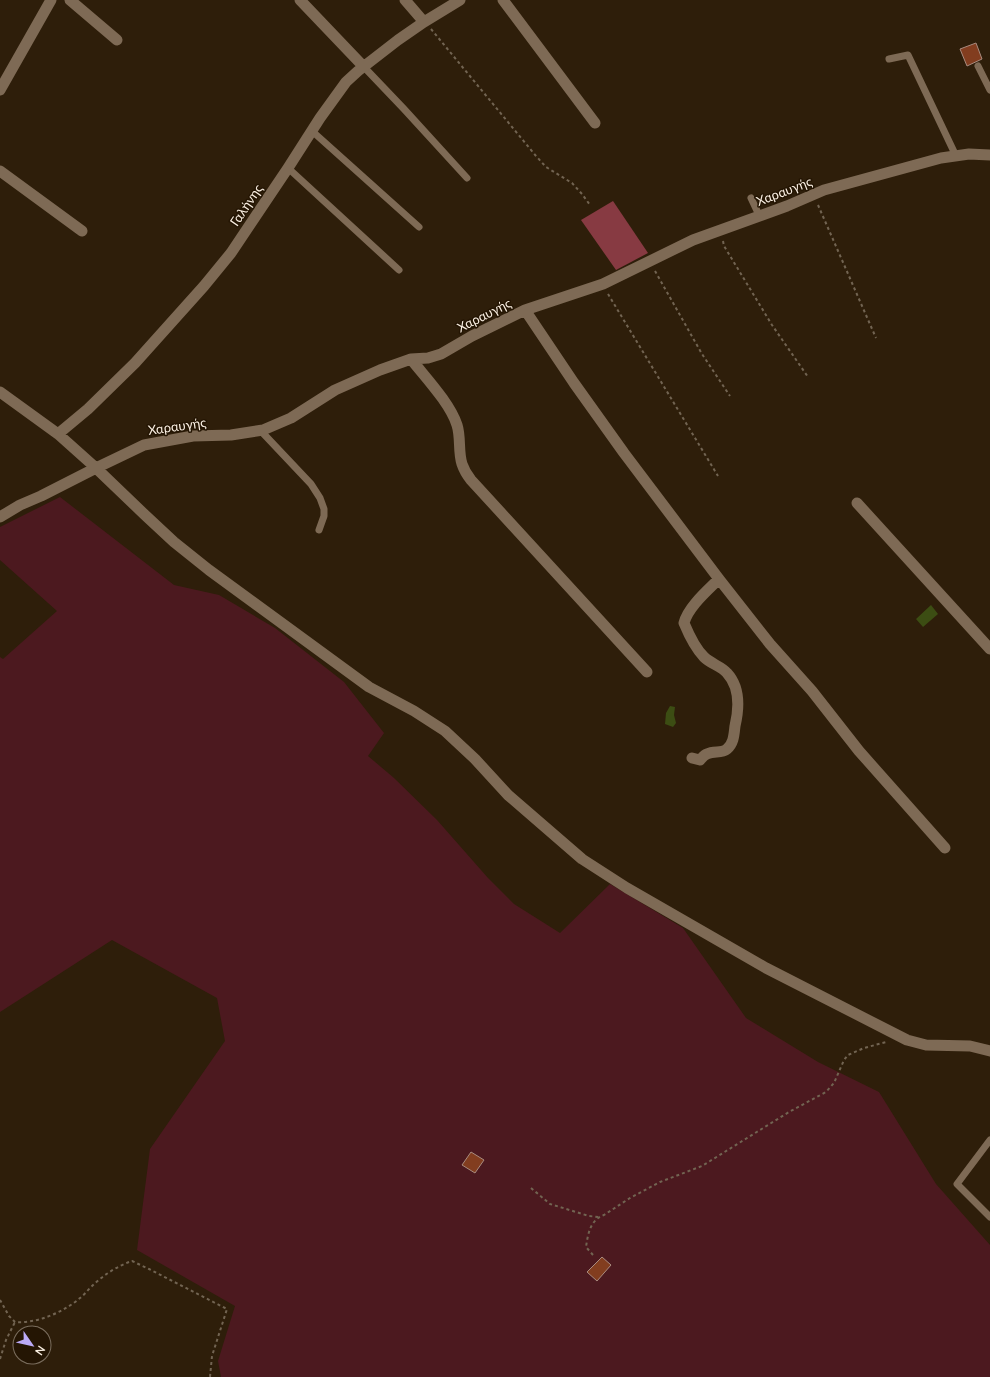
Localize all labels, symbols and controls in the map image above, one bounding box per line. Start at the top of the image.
street label: Χαραυγής [754,173,814,209]
street label: Γαλήνης [226,181,266,229]
street label: Χαραυγής [454,295,514,335]
street label: Χαραυγής [147,414,207,438]
north arrow [12,1325,52,1365]
text: N [33,1344,48,1358]

